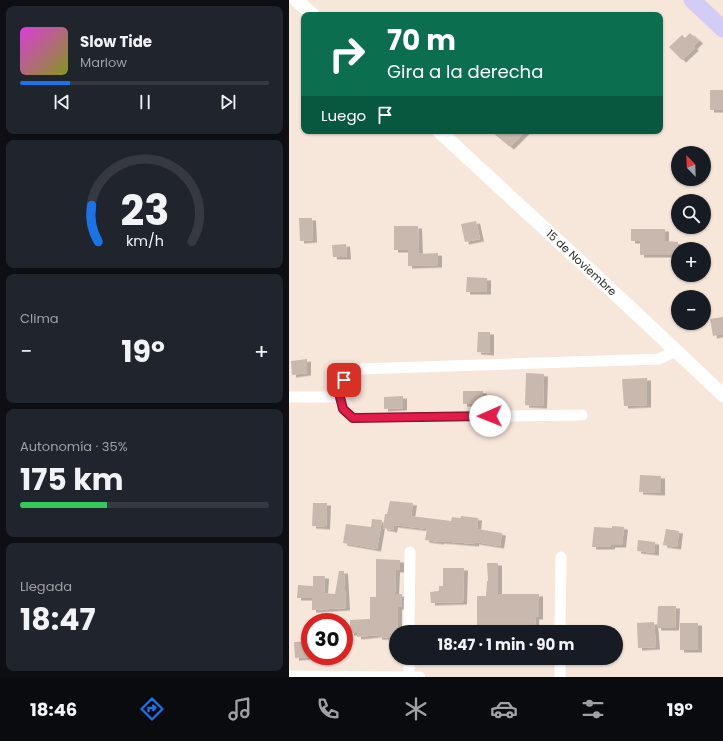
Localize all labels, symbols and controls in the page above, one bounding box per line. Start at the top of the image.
text: 70 m [387,21,456,60]
icon: right [321,28,373,80]
text: Slow Tide [80,31,152,52]
text: Marlow [80,53,127,72]
text: Gira a la derecha [387,59,543,84]
icon: previous [51,91,73,113]
icon: pause [134,91,156,113]
icon: next [217,91,239,113]
icon: arrive [374,104,396,126]
text: Luego [321,105,366,126]
north arrow [671,146,711,186]
map controls [671,146,711,330]
text: 23 [120,181,169,240]
button: search [671,194,711,234]
street label: 15 de Noviembre [543,226,620,299]
text: km/h [125,231,164,251]
button: + [671,242,711,282]
button: − [671,290,711,330]
text: Clima [20,309,59,328]
text: 19° [121,330,165,373]
text: − [20,336,32,367]
text: + [254,336,269,367]
pin [327,363,361,397]
icon: arrive [333,369,355,391]
position arrow [469,395,511,437]
text: Autonomía · 35% [20,437,128,456]
text: 175 km [20,458,124,501]
text: Llegada [20,577,72,596]
text: 18:47 [20,598,96,641]
speed limit sign: 30 [301,613,353,665]
text: 18:47 · 1 min · 90 m [438,634,574,655]
icon: directions [138,695,166,723]
icon: music [226,695,254,723]
icon: phone [314,695,342,723]
icon: climate [402,695,430,723]
icon: car [490,695,518,723]
icon: filters [579,695,607,723]
text: 18:46 [30,697,77,722]
text: 19° [667,697,693,722]

